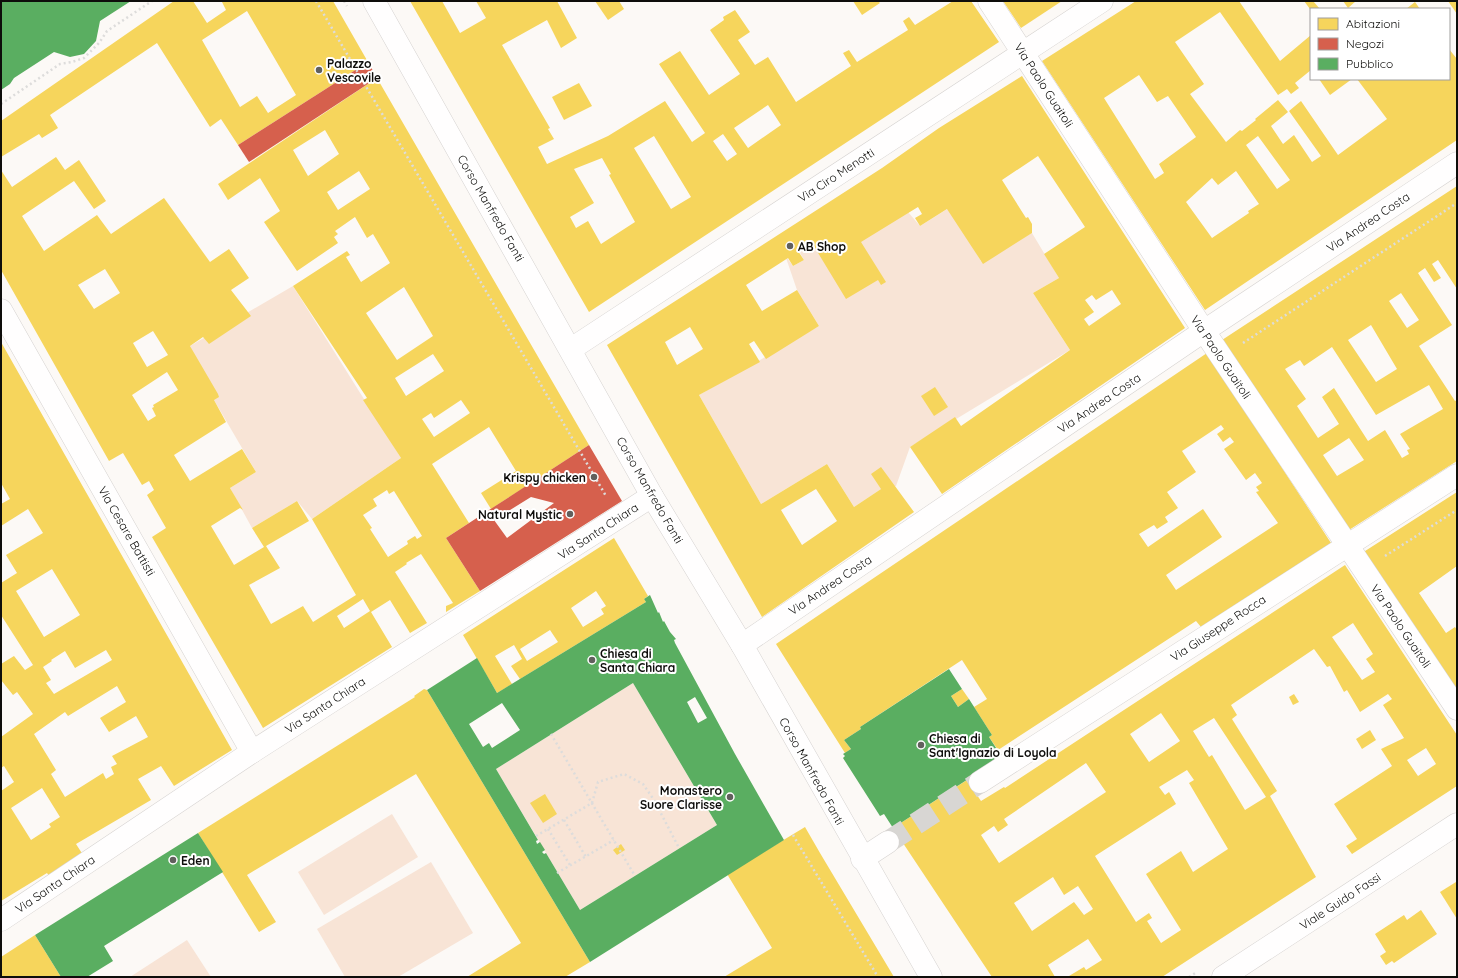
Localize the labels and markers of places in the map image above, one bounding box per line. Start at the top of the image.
place label: Palazzo Vescovile [327,56,381,85]
marker: Palazzo Vescovile [314,65,324,75]
place label: AB Shop [798,239,847,254]
marker: AB Shop [785,241,795,251]
place label: Krispy chicken [503,470,586,485]
marker: Krispy chicken [589,472,599,482]
place label: Natural Mystic [478,507,562,522]
marker: Natural Mystic [565,509,575,519]
place label: Chiesa di Santa Chiara [600,646,675,675]
marker: Chiesa di Santa Chiara [587,655,597,665]
place label: Chiesa di Sant'Ignazio di Loyola [929,731,1057,760]
marker: Chiesa di Sant'Ignazio di Loyola [916,740,926,750]
place label: Monastero Suore Clarisse [640,783,723,812]
marker: Monastero Suore Clarisse [725,792,735,802]
place label: Eden [181,853,210,868]
marker: Eden [168,855,178,865]

